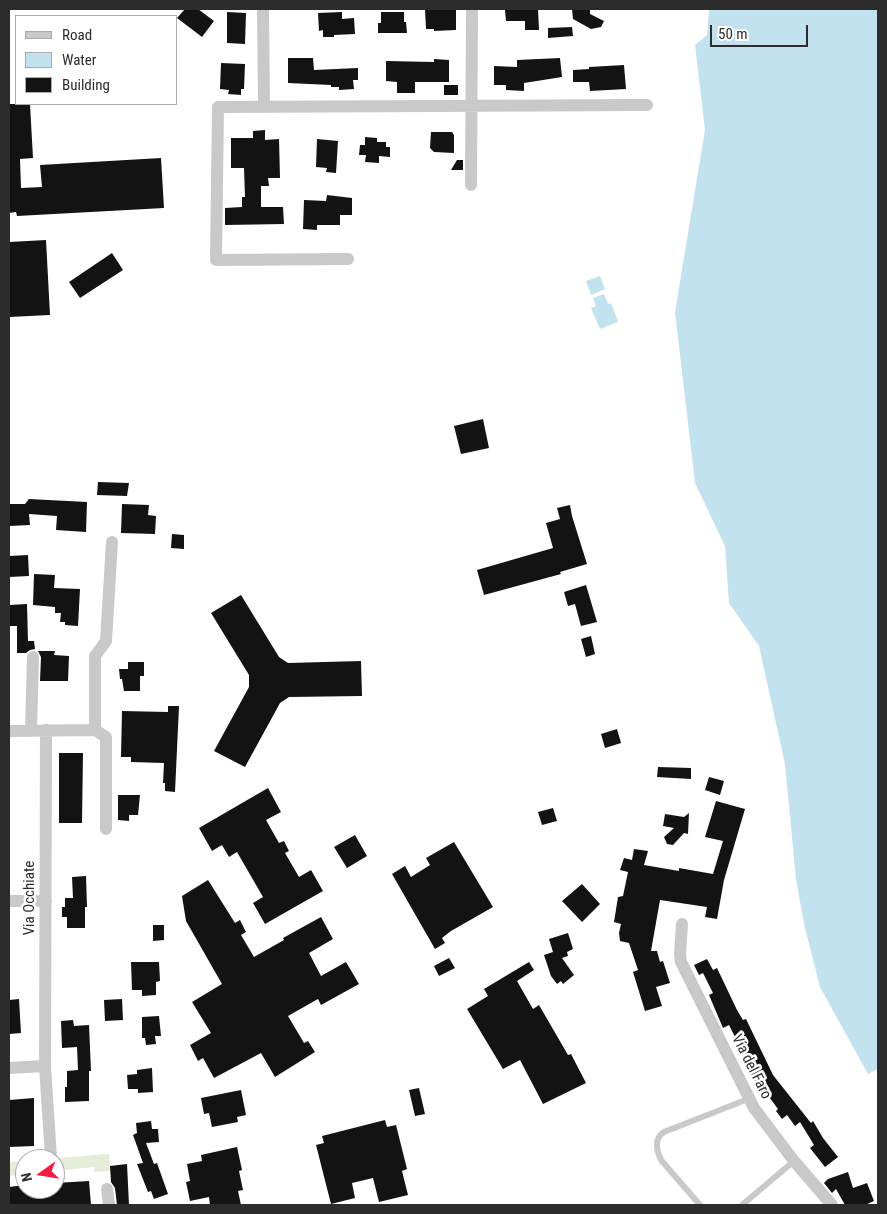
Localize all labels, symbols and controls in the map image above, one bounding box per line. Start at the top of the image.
legend [15,15,178,105]
scale bar [712,15,810,47]
text: 50 m [718,25,748,43]
text: Road [62,26,92,44]
text: Water [62,51,96,69]
text: Building [62,76,110,94]
street label: Via Occhiate [21,861,39,935]
street label: Via del Faro [727,1032,775,1102]
north arrow [15,1149,65,1199]
text: N [18,1171,35,1183]

